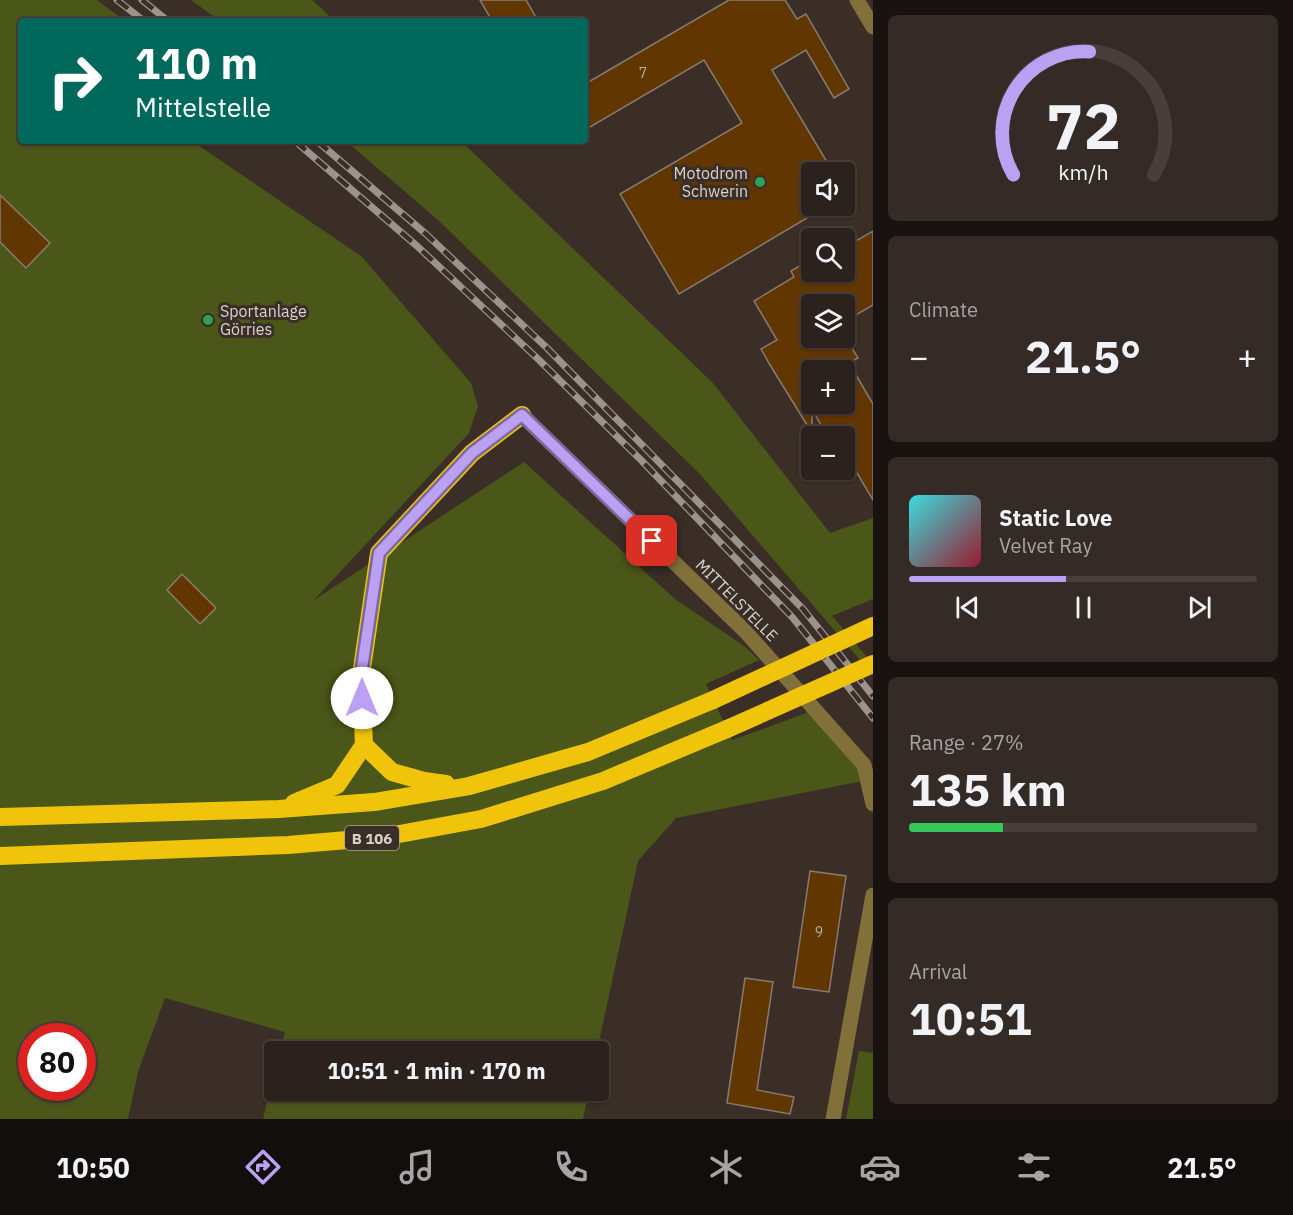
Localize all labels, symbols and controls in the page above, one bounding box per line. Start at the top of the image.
text: 110 m [135,36,258,91]
icon: right [36,42,114,120]
house number: 7 [639,64,647,82]
text: 72 [1046,85,1120,166]
text: Mittelstelle [135,89,271,124]
text: km/h [1058,158,1108,186]
map controls [801,162,855,480]
button: sound [801,162,855,216]
place label: Motodrom Schwerin [674,163,748,201]
marker: Motodrom Schwerin [753,175,767,189]
button: search [801,228,855,282]
button: layers [801,294,855,348]
text: Climate [909,296,978,323]
place label: Sportanlage Görries [220,301,307,339]
marker: Sportanlage Görries [201,313,215,327]
text: 21.5° [1025,327,1141,385]
text: − [909,335,929,378]
text: + [1237,335,1257,378]
button: + [801,360,855,414]
button: − [801,426,855,480]
text: Static Love [999,503,1112,532]
pin [626,515,677,566]
icon: arrive [635,524,668,557]
text: Velvet Ray [999,532,1092,559]
street label: MITTELSTELLE [692,555,782,645]
icon: previous [951,591,984,624]
icon: pause [1067,591,1100,624]
icon: next [1183,591,1216,624]
position arrow [330,666,394,730]
text: Range · 27% [909,729,1024,756]
text: 135 km [909,760,1067,818]
road number: B 106 [345,826,399,850]
house number: 9 [815,923,823,941]
text: Arrival [909,958,967,985]
text: 10:51 [909,989,1032,1047]
speed limit sign: 80 [18,1023,96,1101]
text: 10:51 · 1 min · 170 m [327,1056,546,1085]
icon: directions [242,1146,284,1188]
icon: music [396,1146,438,1188]
icon: phone [550,1146,592,1188]
icon: climate [705,1146,747,1188]
icon: car [859,1146,901,1188]
icon: filters [1013,1146,1055,1188]
text: 10:50 [56,1150,130,1185]
text: 21.5° [1167,1150,1237,1185]

